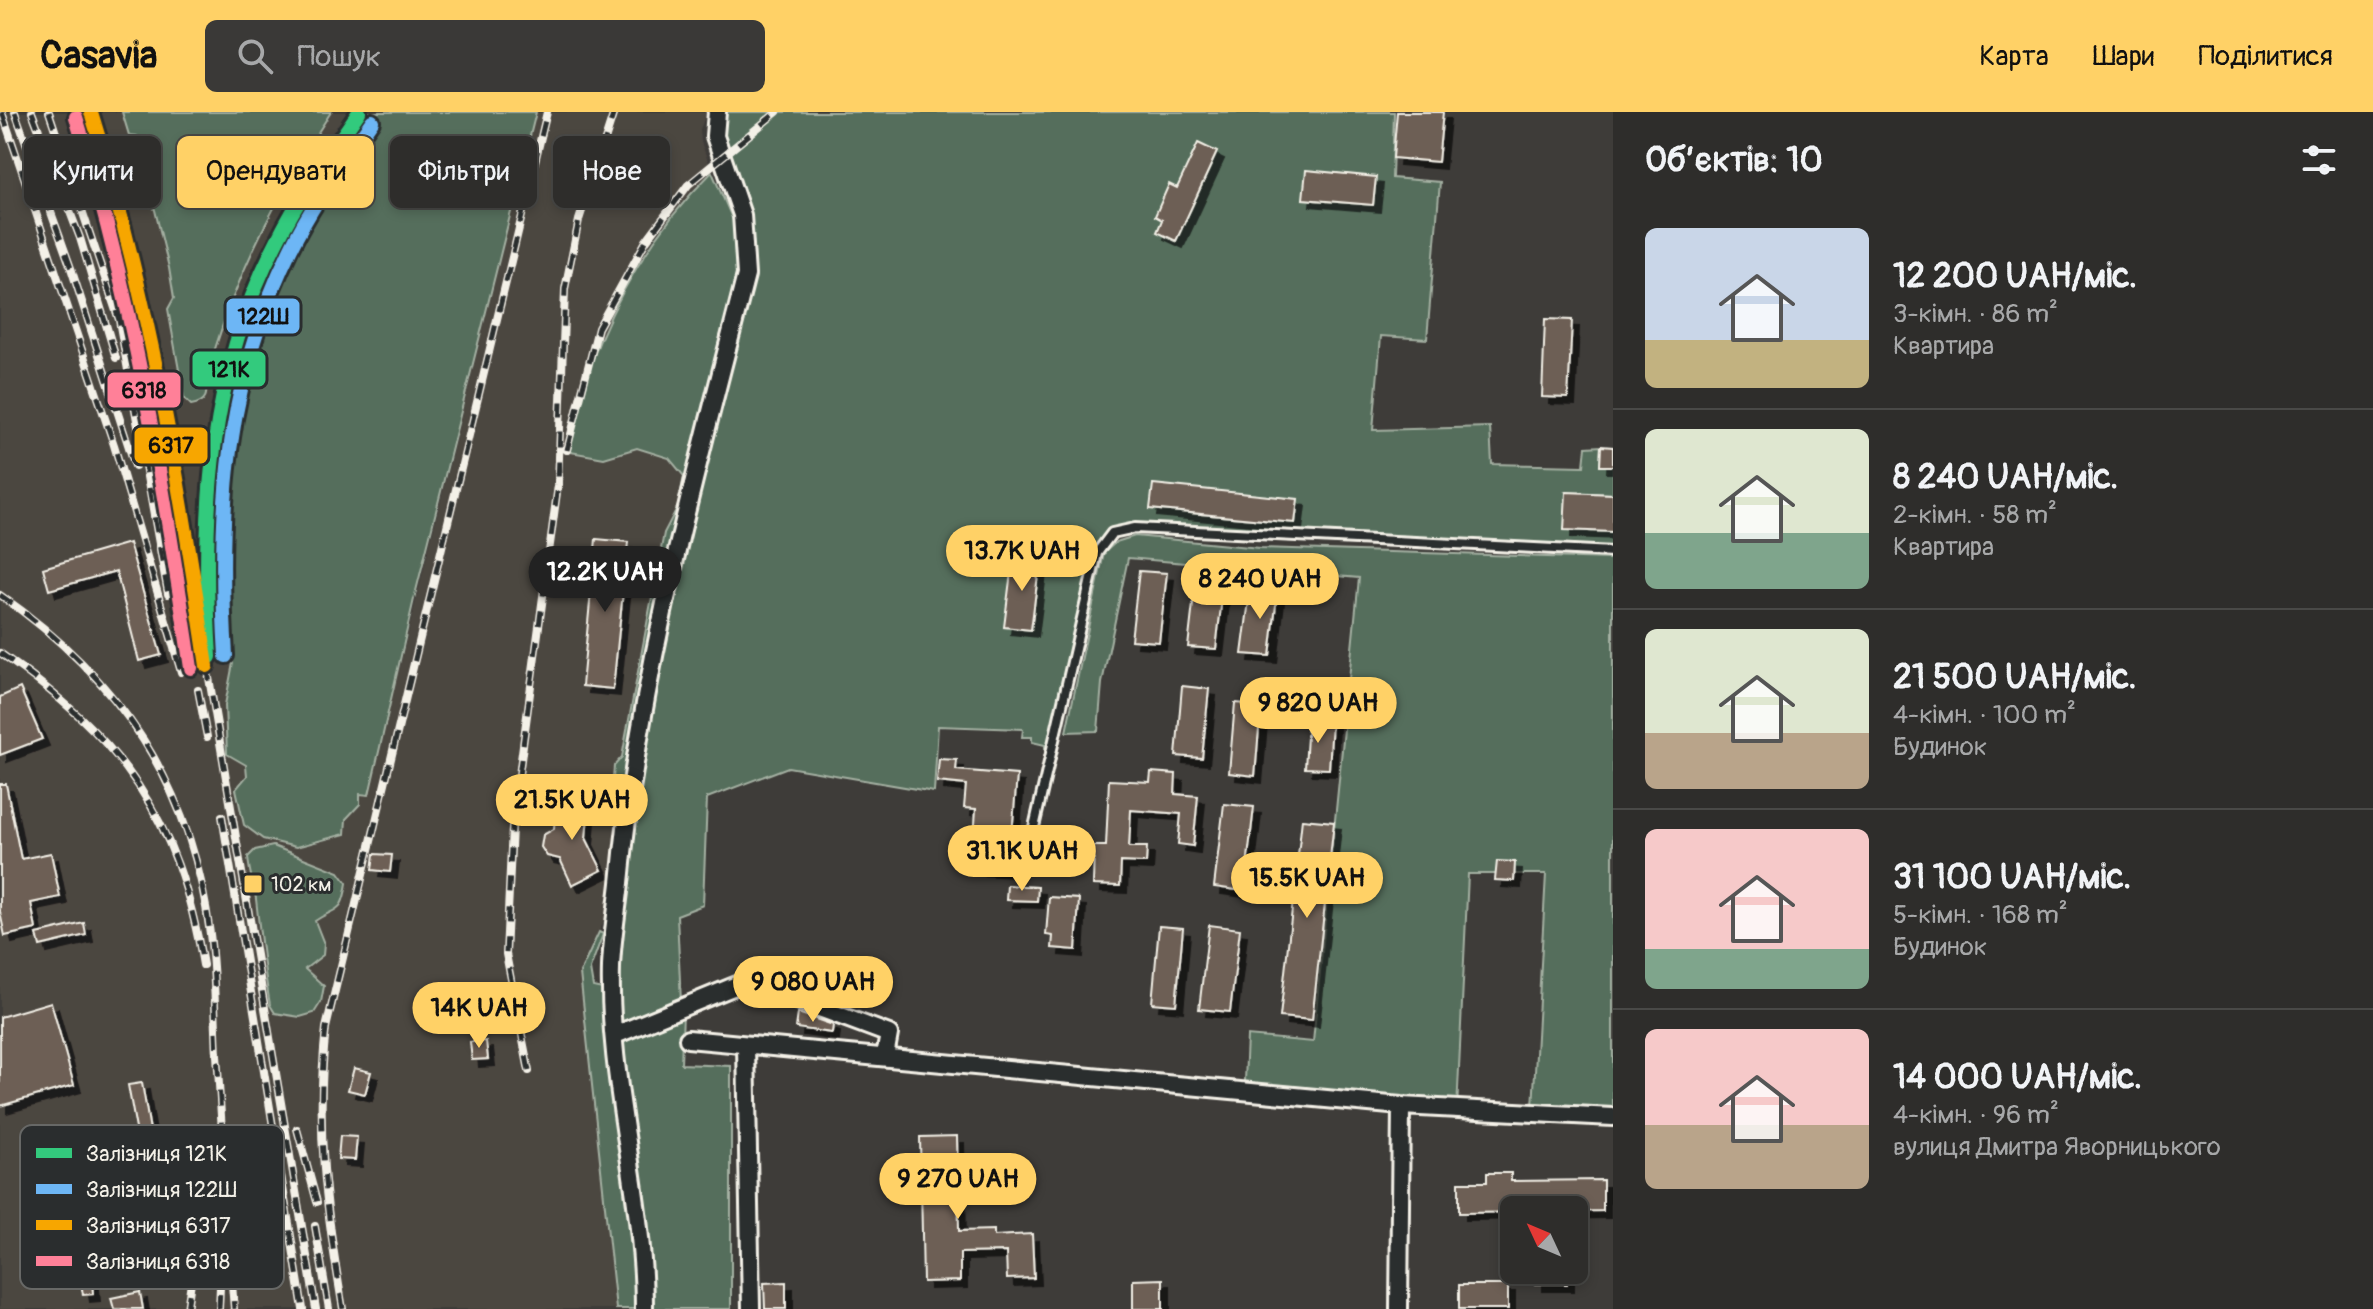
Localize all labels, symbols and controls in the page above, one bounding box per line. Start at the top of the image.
search box [205,20,765,92]
text: Casavia [40,32,157,80]
icon: search [233,34,277,78]
text: Пошук [297,38,381,75]
text: Карта [1979,39,2049,74]
text: Шари [2093,39,2154,74]
text: Поділитися [2198,39,2333,74]
chip: Купити [24,136,161,208]
chip: Орендувати [177,136,374,208]
chip: Фільтри [390,136,537,208]
chip: Нове [553,136,670,208]
icon: filters [2297,138,2341,182]
text: Об’єктів: 10 [1645,139,1823,182]
text: 12 200 UAH/міс. [1893,255,2137,298]
icon: home [1709,260,1805,356]
line badge: 122Ш [225,297,301,335]
text: 3-кімн. · 86 m² [1893,298,2058,330]
text: 122Ш [237,303,290,331]
text: Квартира [1893,330,1994,362]
line badge: 121К [191,350,267,388]
text: 121К [208,356,250,384]
line badge: 6318 [106,371,182,409]
text: 6318 [122,377,166,405]
line badge: 6317 [133,426,209,465]
text: 6317 [148,432,194,460]
text: 8 240 UAH/міс. [1893,456,2118,499]
icon: home [1709,461,1805,557]
text: 2-кімн. · 58 m² [1893,499,2057,531]
pin: 13.7K UAH [930,525,1114,593]
text: Квартира [1893,531,1994,563]
text: 13.7K UAH [964,535,1080,567]
pin: 12.2K UAH [513,546,697,614]
pin: 8 240 UAH [1168,553,1352,621]
text: 12.2K UAH [547,556,663,588]
text: 8 240 UAH [1199,563,1321,595]
text: 21 500 UAH/міс. [1893,656,2136,699]
icon: home [1709,661,1805,757]
pin: 9 820 UAH [1226,677,1410,745]
text: 9 820 UAH [1258,687,1378,719]
text: 4-кімн. · 100 m² [1893,699,2076,731]
text: Будинок [1893,731,1987,763]
pin: 21.5K UAH [480,774,664,842]
text: 21.5K UAH [514,784,630,816]
pin: 31.1K UAH [930,825,1114,893]
text: 31.1K UAH [966,835,1078,867]
pin: 15.5K UAH [1215,852,1399,920]
text: 31 100 UAH/міс. [1893,856,2131,899]
icon: home [1709,861,1805,957]
text: 15.5K UAH [1249,862,1365,894]
place label: 102 км [271,872,332,897]
marker: 102 км [242,873,264,895]
text: 5-кімн. · 168 m² [1893,899,2068,931]
text: Будинок [1893,931,1987,963]
pin: 9 080 UAH [721,956,905,1024]
text: 9 080 UAH [751,966,875,998]
pin: 14K UAH [405,982,553,1050]
text: 14K UAH [430,992,528,1024]
text: 14 000 UAH/міс. [1893,1056,2142,1099]
icon: home [1709,1061,1805,1157]
text: 4-кімн. · 96 m² [1893,1099,2059,1131]
legend [20,1125,284,1289]
text: вулиця Дмитра Яворницького [1893,1131,2221,1163]
text: Залізниця 121К [86,1140,227,1168]
pin: 9 270 UAH [866,1153,1050,1221]
text: 9 270 UAH [897,1163,1019,1195]
text: Залізниця 122Ш [86,1176,236,1204]
north arrow [1500,1196,1588,1284]
map controls [1500,1196,1588,1284]
text: Залізниця 6317 [86,1212,231,1240]
text: Залізниця 6318 [86,1248,230,1276]

